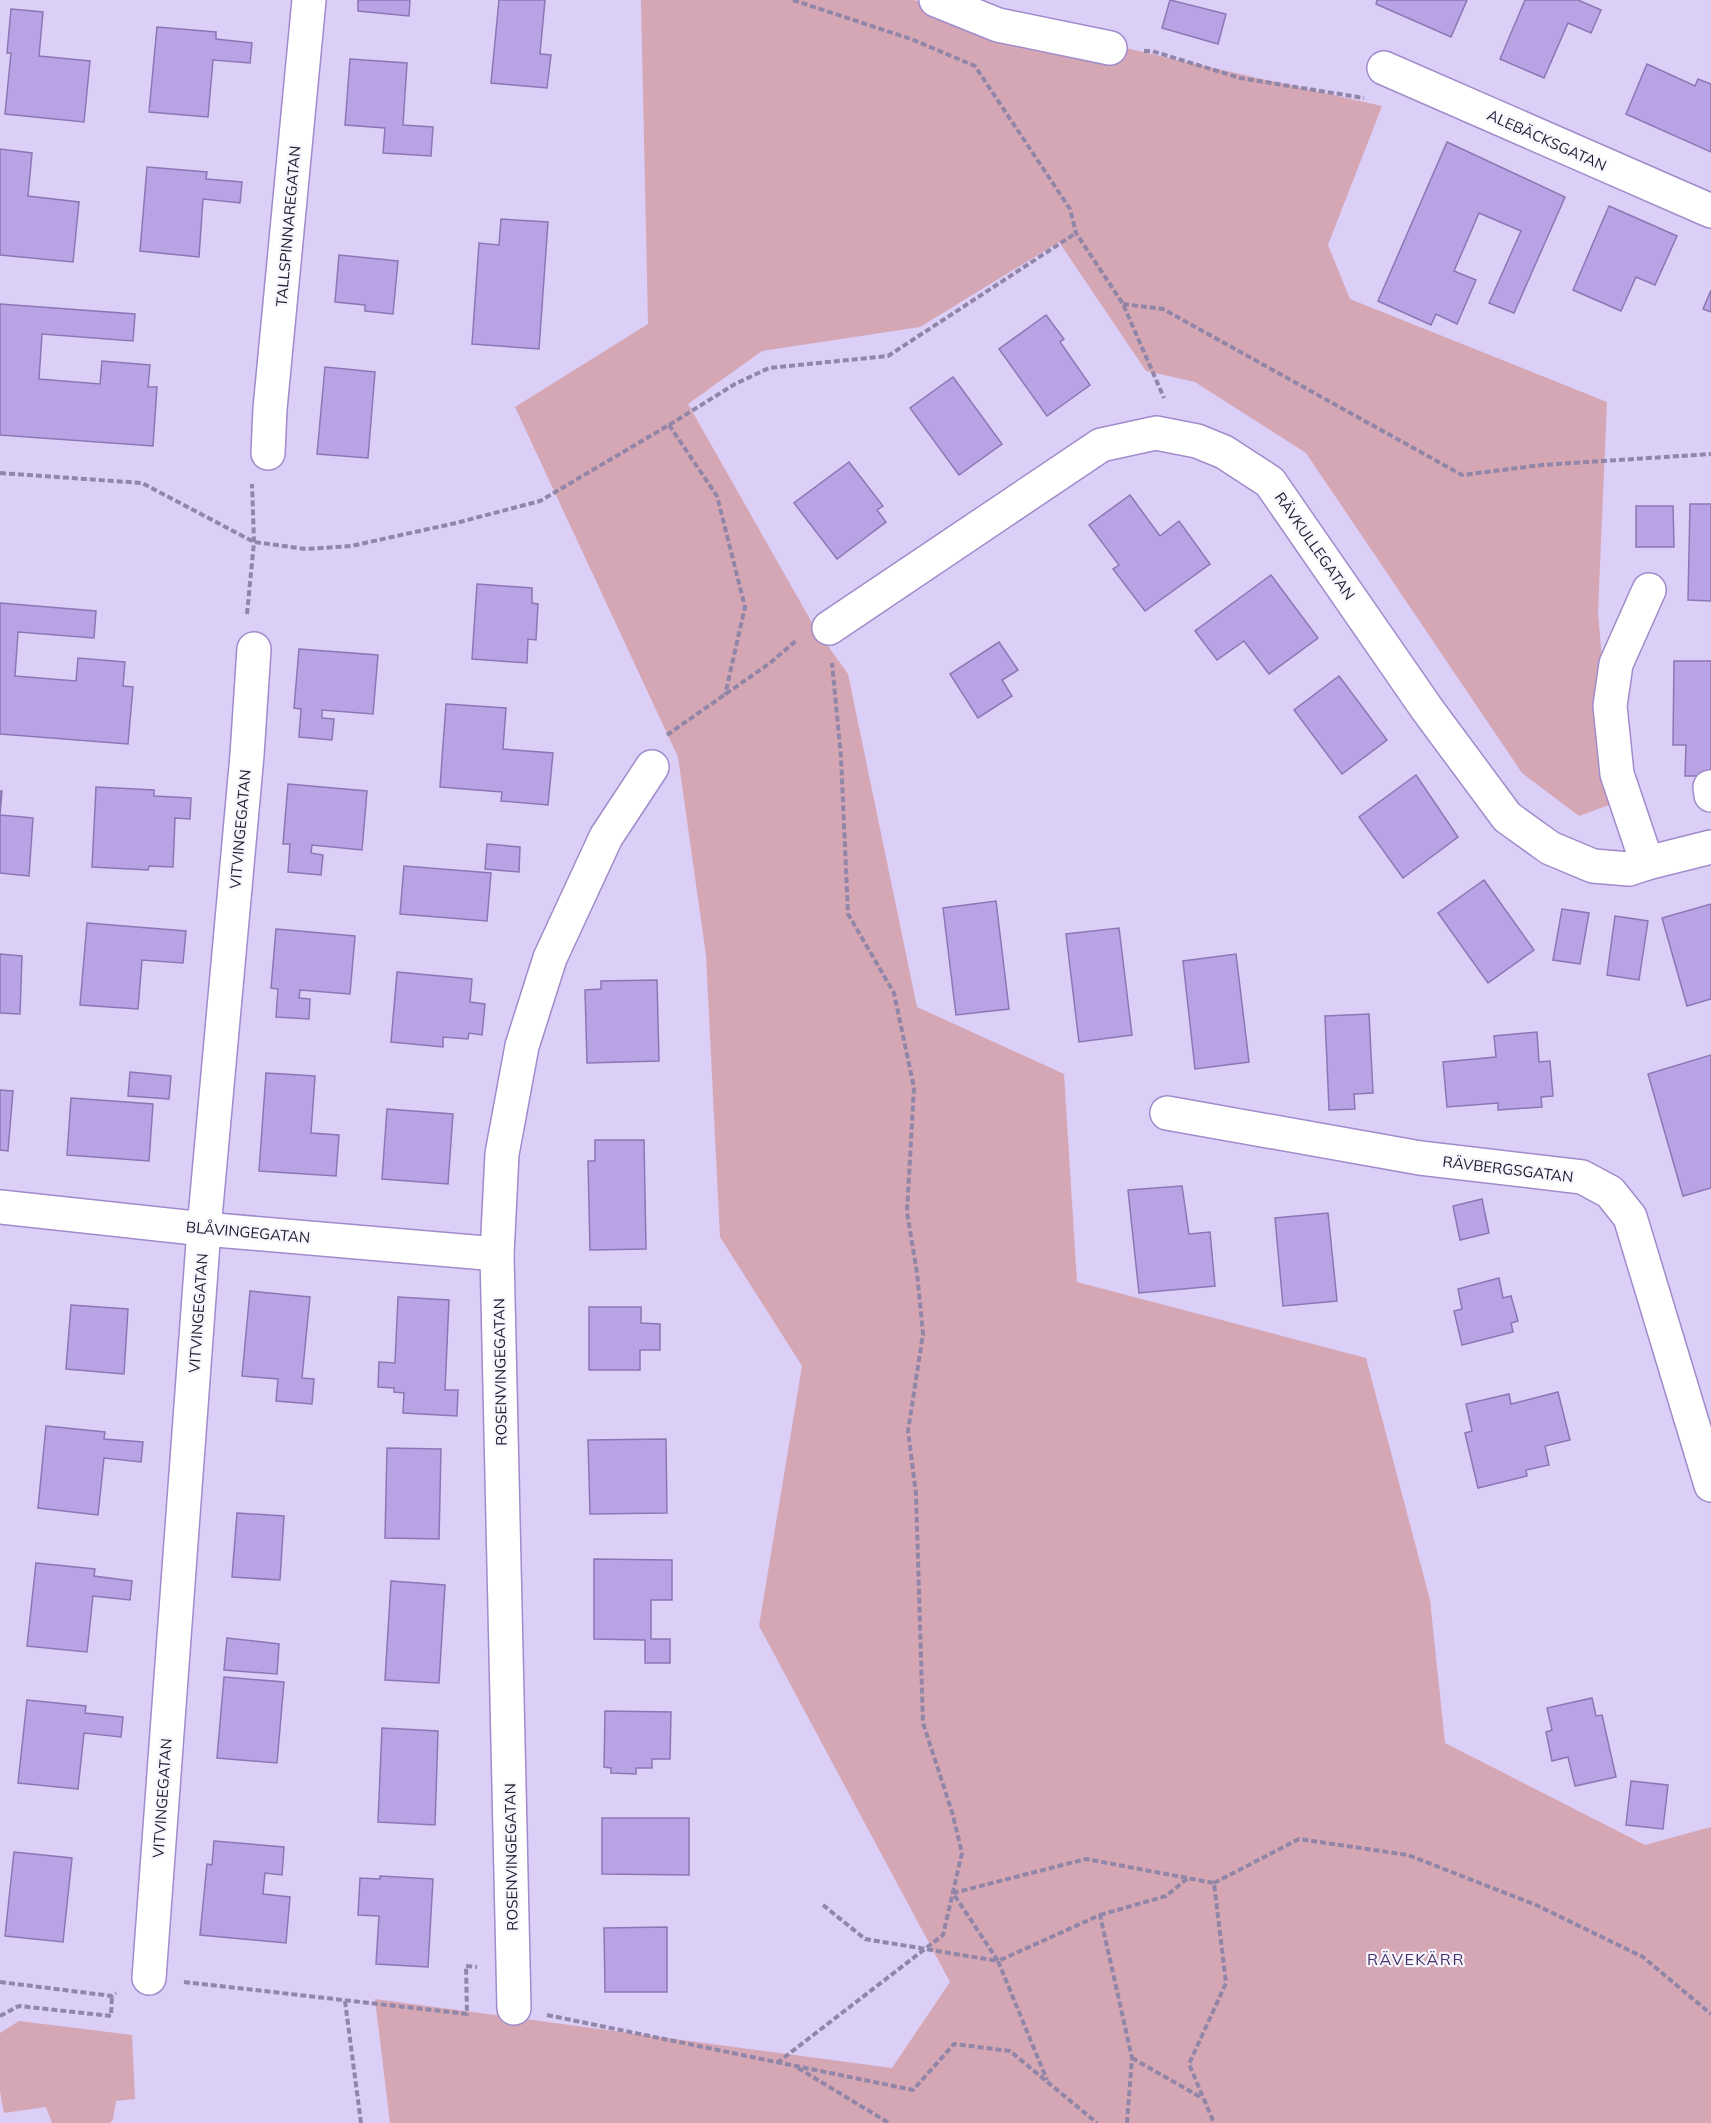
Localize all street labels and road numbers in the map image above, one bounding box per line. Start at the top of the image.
street label: ALEBÄCKSGATAN [1484,105,1610,175]
street label: TALLSPINNAREGATAN [271,145,305,307]
street label: RÄVKULLEGATAN [1271,488,1359,604]
street label: VITVINGEGATAN [225,768,255,890]
street label: RÄVBERGSGATAN [1442,1152,1574,1186]
street label: BLÅVINGEGATAN [185,1216,311,1247]
street label: VITVINGEGATAN [184,1253,212,1373]
street label: ROSENVINGEGATAN [489,1298,511,1446]
street label: VITVINGEGATAN [148,1738,176,1858]
street label: ROSENVINGEGATAN [500,1783,522,1931]

